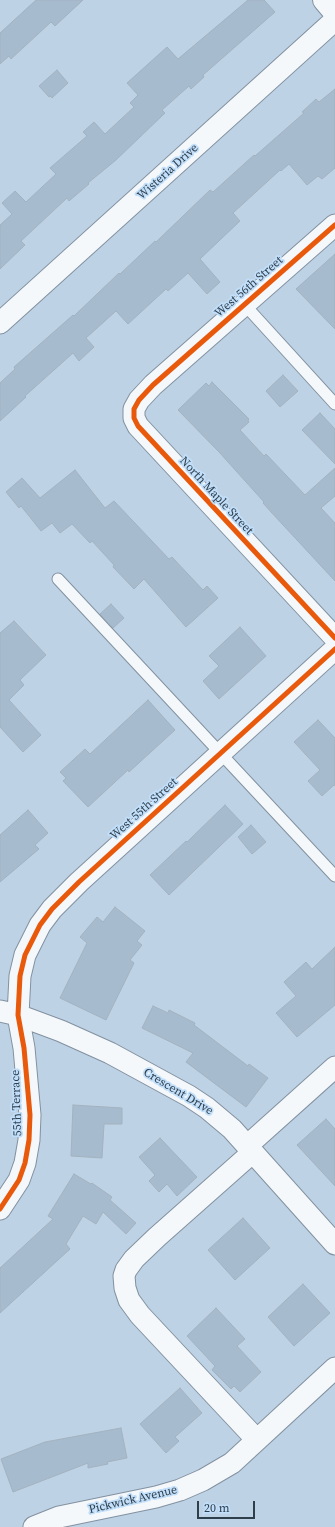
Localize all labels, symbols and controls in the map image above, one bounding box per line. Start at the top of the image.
street label: Wisteria Drive [135,141,201,203]
street label: West 56th Street [212,253,286,321]
street label: North Maple Street [176,454,256,538]
street label: West 55th Street [107,775,181,843]
street label: Crescent Drive [141,1066,215,1118]
street label: 55th Terrace [9,1069,25,1137]
street label: Pickwick Avenue [87,1483,179,1517]
scale bar [199,1493,257,1519]
text: 20 m [204,1500,230,1516]

